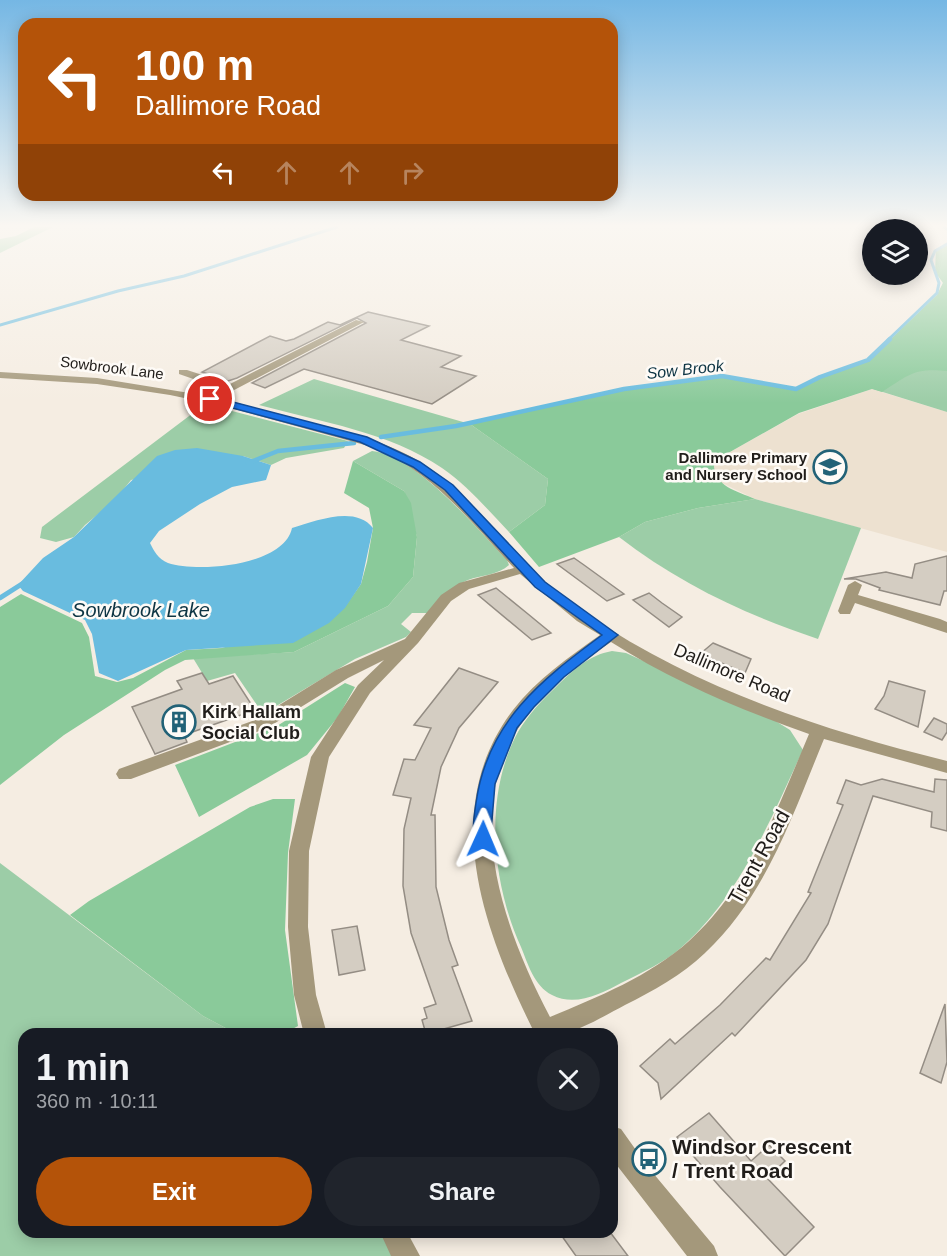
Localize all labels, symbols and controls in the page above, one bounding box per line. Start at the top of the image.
icon: left [36,42,114,120]
text: 100 m [135,42,254,89]
text: Dallimore Road [135,91,321,121]
icon: left [207,156,240,189]
icon: ahead [270,156,303,189]
icon: ahead [333,156,366,189]
icon: right [396,156,429,189]
map controls [862,219,928,285]
button: layers [862,219,928,285]
street label: Sowbrook Lane [59,353,165,382]
water label: Sow Brook [646,357,725,382]
pin [184,373,235,424]
icon: arrive [193,382,226,415]
place label: Dallimore Primary and Nursery School [665,449,808,483]
school or university icon: Dallimore Primary and Nursery School [812,449,848,485]
water label: Sowbrook Lake [72,599,210,621]
street label: Dallimore Road [671,640,793,706]
place label: Kirk Hallam Social Club [202,702,301,743]
building icon: Kirk Hallam Social Club [161,704,197,740]
street label: Trent Road [723,806,794,908]
position arrow [451,807,515,871]
text: 1 min [36,1047,130,1088]
button: close [537,1048,600,1111]
text: 360 m · 10:11 [36,1090,158,1112]
place label: Windsor Crescent / Trent Road [672,1135,852,1182]
bus stop icon: Windsor Crescent / Trent Road [631,1141,667,1177]
button: Exit [36,1157,312,1226]
button: Share [324,1157,600,1226]

